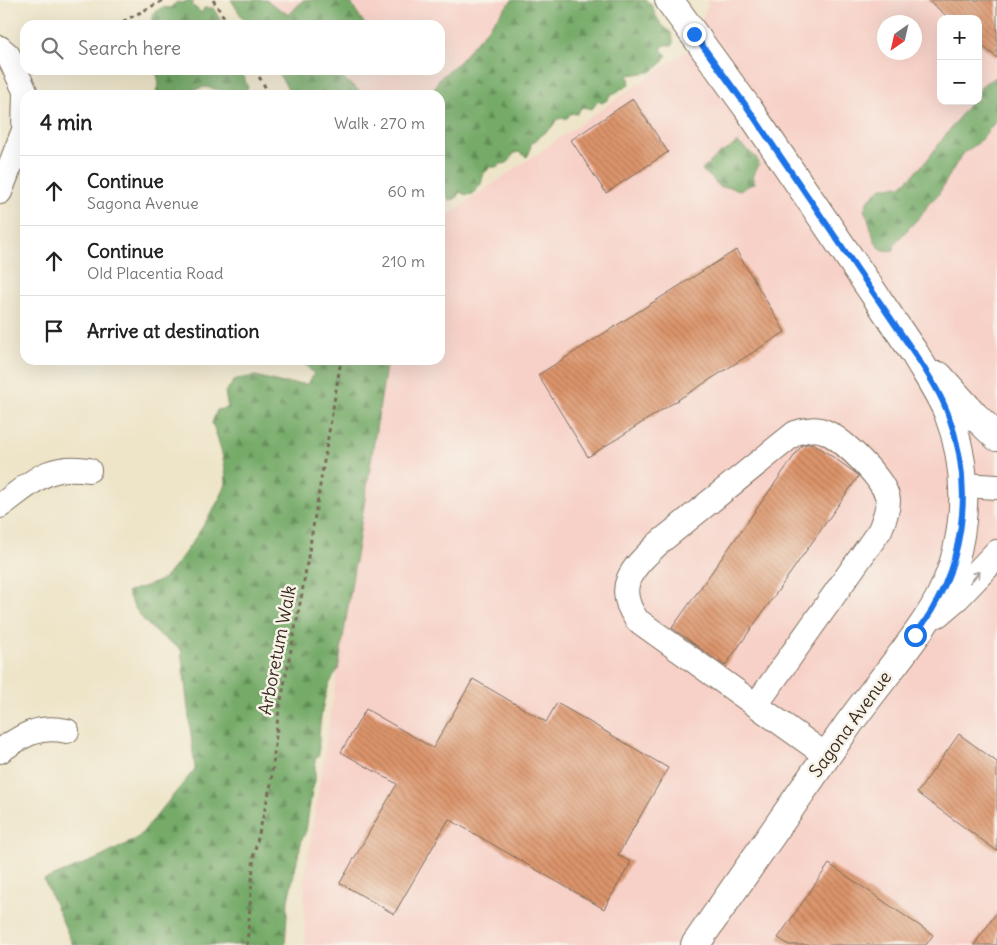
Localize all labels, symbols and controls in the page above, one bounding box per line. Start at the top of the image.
north arrow [877,15,922,60]
map controls [937,15,982,105]
button: + [937,15,982,60]
search box [20,20,445,75]
route end [683,23,706,46]
icon: search [38,34,66,62]
text: Search here [78,36,181,60]
button: − [937,60,982,105]
text: 4 min [40,109,92,136]
text: Walk · 270 m [334,113,425,133]
text: Continue [87,169,164,193]
icon: ahead [40,177,68,205]
text: 60 m [387,181,425,201]
text: Sagona Avenue [87,193,199,213]
text: Continue [87,239,164,263]
icon: ahead [40,247,68,275]
text: 210 m [382,251,425,271]
text: Old Placentia Road [87,263,223,283]
icon: arrive [40,317,68,345]
text: Arrive at destination [87,319,260,343]
one-way arrow [969,571,980,584]
street label: Arboretum Walk [253,583,301,717]
route start [904,624,927,647]
street label: Sagona Avenue [804,666,896,782]

